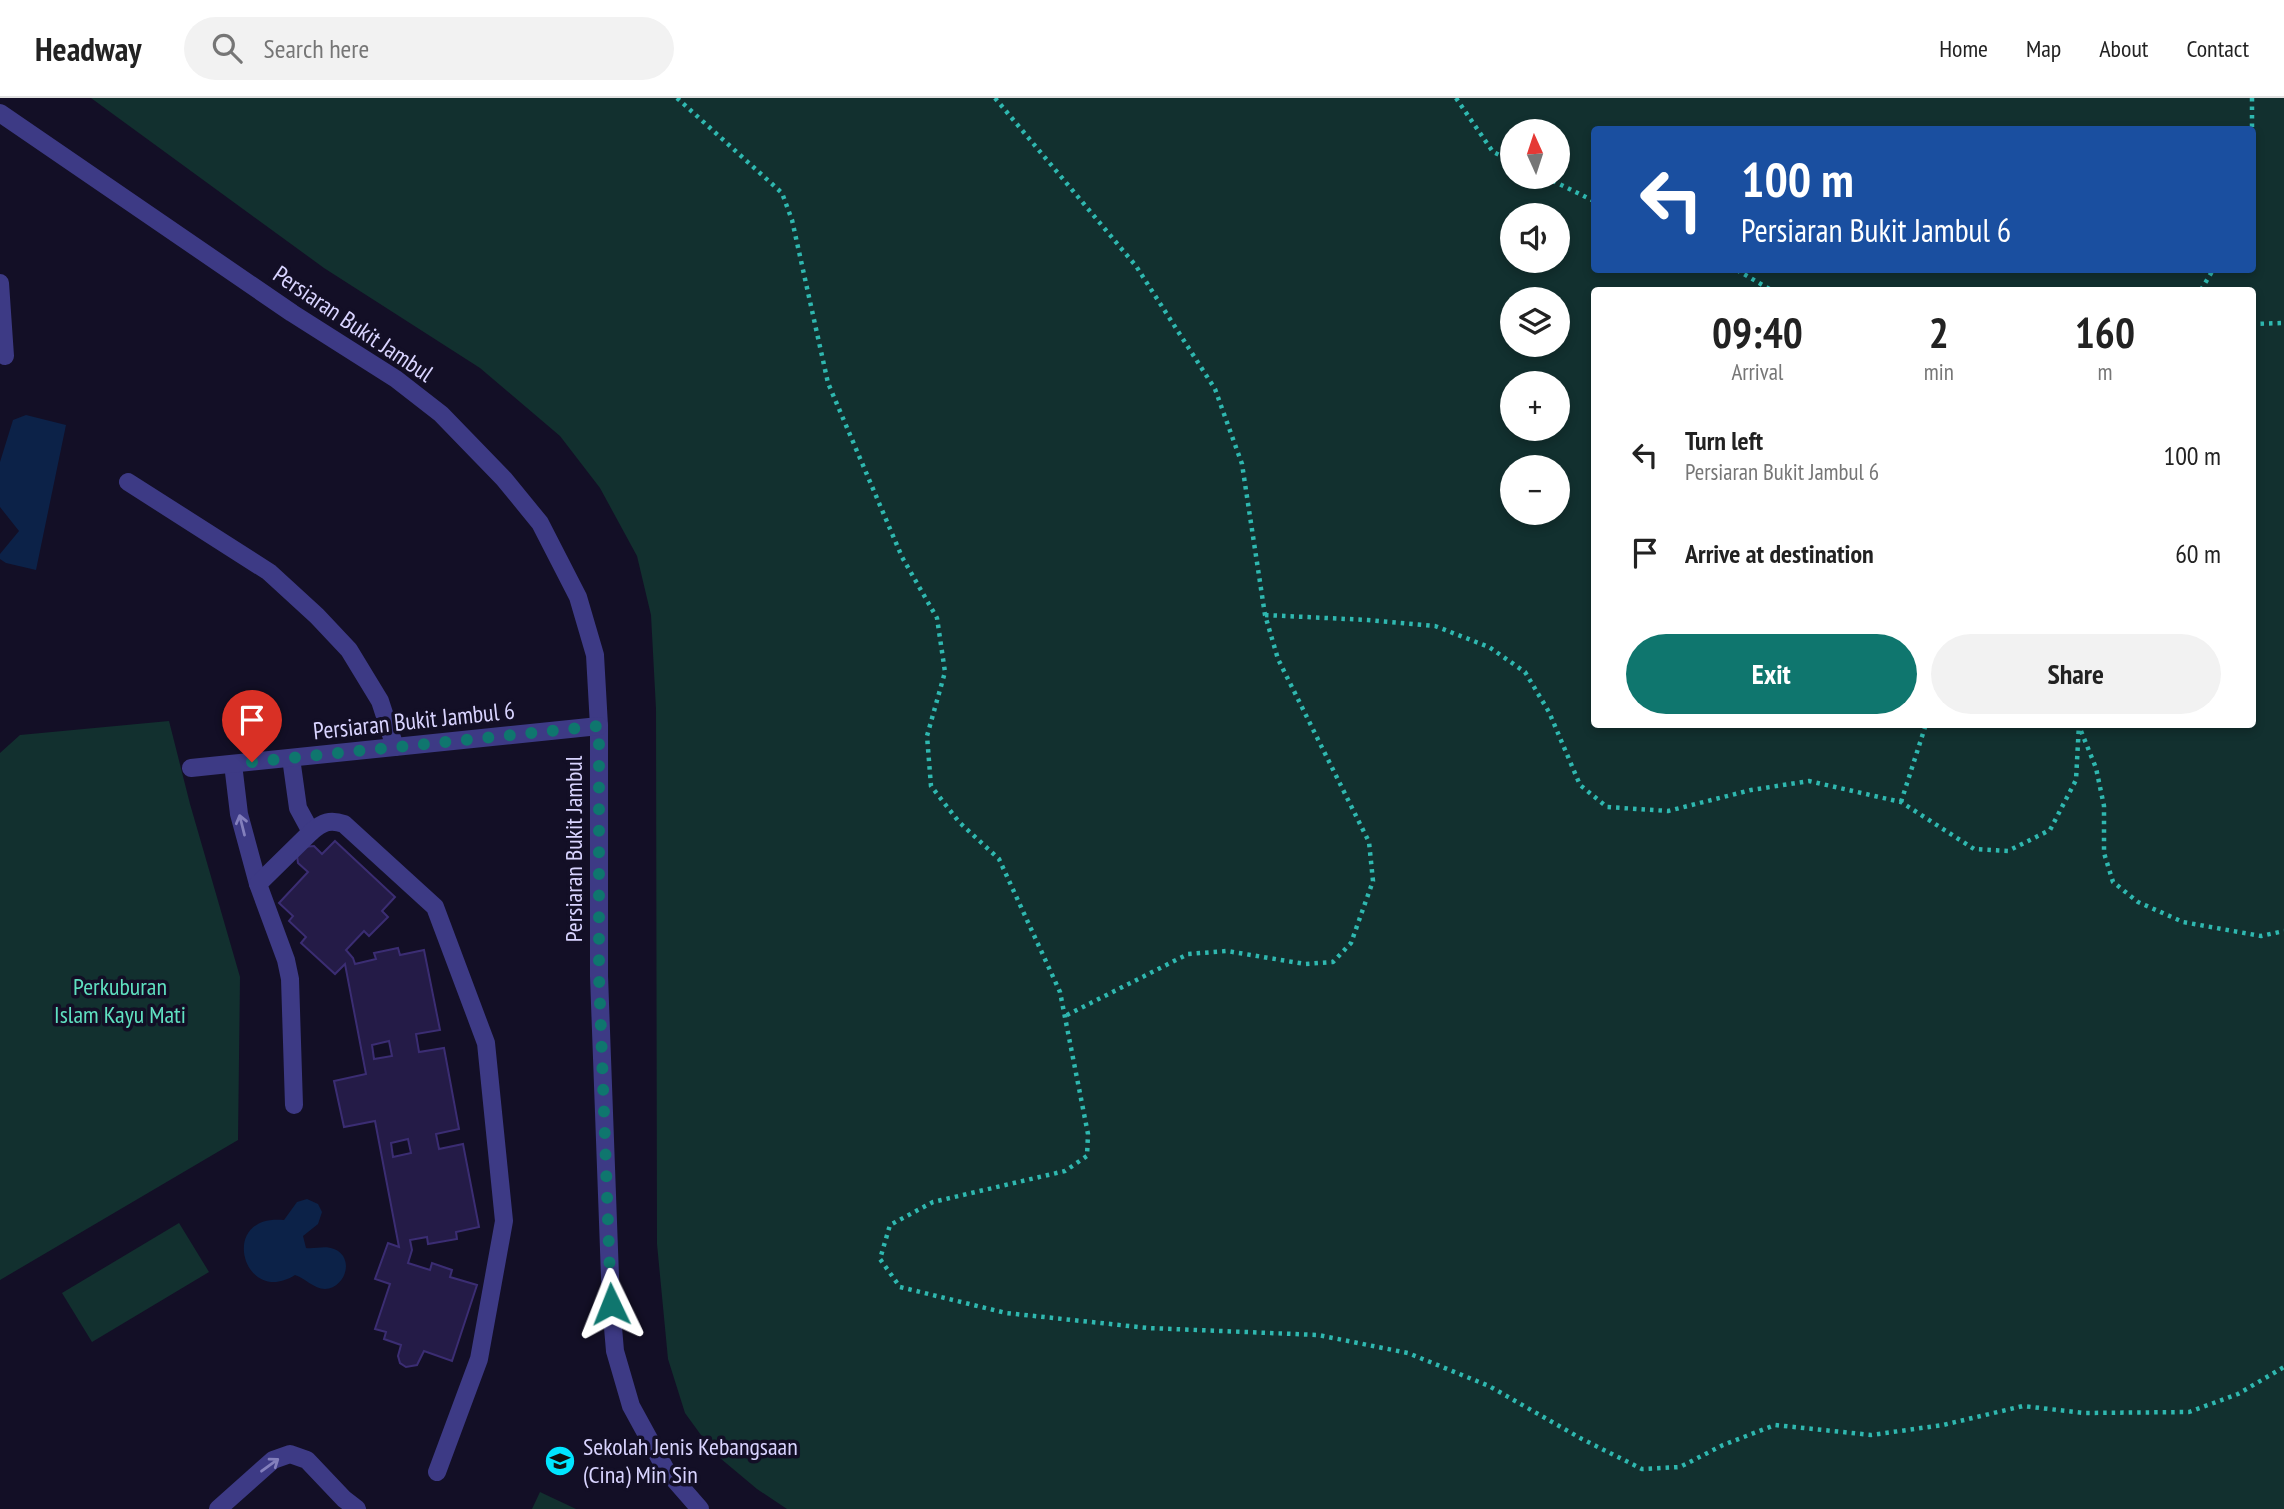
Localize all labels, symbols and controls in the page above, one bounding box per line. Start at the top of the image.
search box [184,17,674,80]
text: Headway [35,27,142,70]
icon: search [208,29,246,67]
text: Search here [264,32,369,65]
text: Home [1939,33,1988,64]
text: Map [2026,33,2061,64]
text: About [2099,33,2148,64]
text: Contact [2186,33,2249,64]
north arrow [1500,119,1570,189]
map controls [1500,119,1570,525]
text: 100 m [1741,147,1854,211]
icon: left [1626,154,1717,245]
button: sound [1500,203,1570,273]
text: Persiaran Bukit Jambul 6 [1741,209,2011,251]
street label: Persiaran Bukit Jambul [267,259,440,389]
button: layers [1500,287,1570,357]
text: 09:40 [1712,305,1803,360]
text: 2 [1929,305,1949,360]
text: 160 [2075,305,2135,360]
text: Arrival [1731,357,1783,386]
text: min [1924,357,1954,386]
text: m [2097,357,2112,386]
button: + [1500,371,1570,441]
text: Turn left [1685,424,1763,457]
icon: left [1626,436,1664,474]
text: 100 m [2163,439,2221,472]
button: − [1500,455,1570,525]
text: Persiaran Bukit Jambul 6 [1685,457,1879,486]
icon: arrive [1626,534,1664,572]
text: Arrive at destination [1685,537,1874,570]
text: 60 m [2175,537,2221,570]
button: Exit [1626,634,1917,714]
button: Share [1931,634,2221,714]
pin [222,690,282,762]
street label: Persiaran Bukit Jambul 6 [312,694,516,747]
icon: arrive [233,701,271,739]
street label: Persiaran Bukit Jambul [558,755,589,942]
one-way arrow [235,814,248,837]
park label: Perkuburan Islam Kayu Mati [54,971,186,1030]
position arrow [574,1267,648,1341]
place label: Sekolah Jenis Kebangsaan (Cina) Min Sin [583,1431,798,1490]
school or university icon: Sekolah Jenis Kebangsaan (Cina) Min Sin [543,1444,577,1478]
one-way arrow [260,1458,279,1473]

